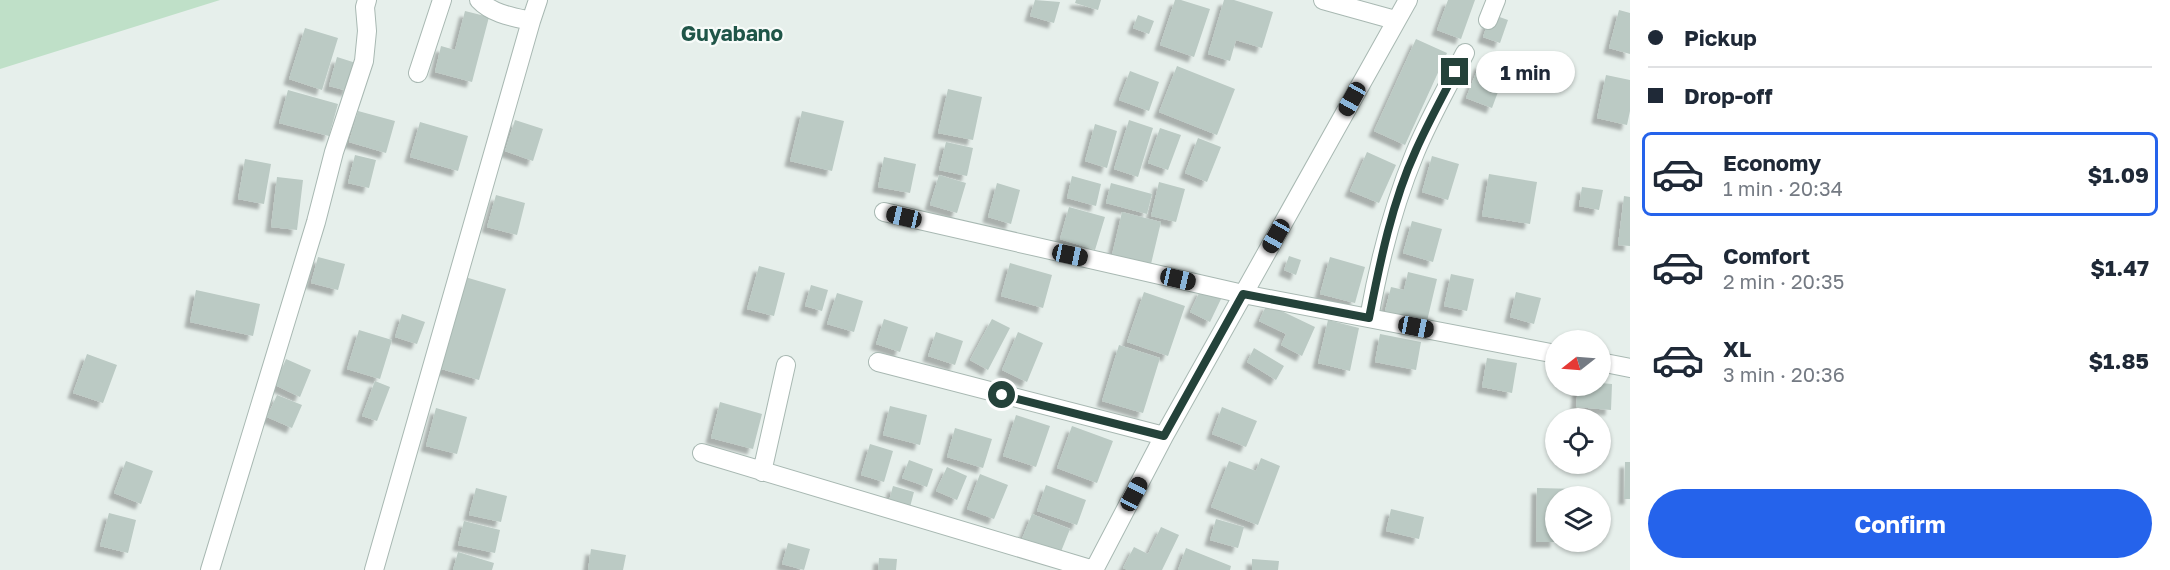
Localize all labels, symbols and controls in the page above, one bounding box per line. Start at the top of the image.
district label: Guyabano [681,20,783,46]
text: Pickup [1684,24,1757,51]
callout: 1 min [1476,51,1575,93]
route end [1441,58,1468,85]
text: 1 min [1500,60,1551,84]
car [1335,79,1369,119]
text: Drop-off [1684,82,1773,109]
icon: car [1651,147,1705,201]
text: Economy [1723,149,1821,176]
text: $1.09 [2088,161,2149,188]
text: 1 min · 20:34 [1723,176,1843,200]
car [884,204,924,230]
car [1259,216,1293,256]
icon: car [1651,240,1705,294]
car [1051,242,1089,268]
text: Comfort [1723,242,1810,269]
text: $1.47 [2090,254,2149,281]
car [1158,266,1198,292]
text: 2 min · 20:35 [1723,269,1844,293]
car [1397,315,1435,339]
north arrow [1545,330,1611,396]
map controls [1545,330,1611,552]
icon: car [1651,333,1705,387]
text: XL [1723,335,1751,362]
text: $1.85 [2088,347,2149,374]
text: 3 min · 20:36 [1723,362,1845,386]
route start [988,381,1015,408]
button: locate [1545,408,1611,474]
car [1118,474,1150,514]
button: layers [1545,486,1611,552]
button: Confirm [1648,489,2152,558]

